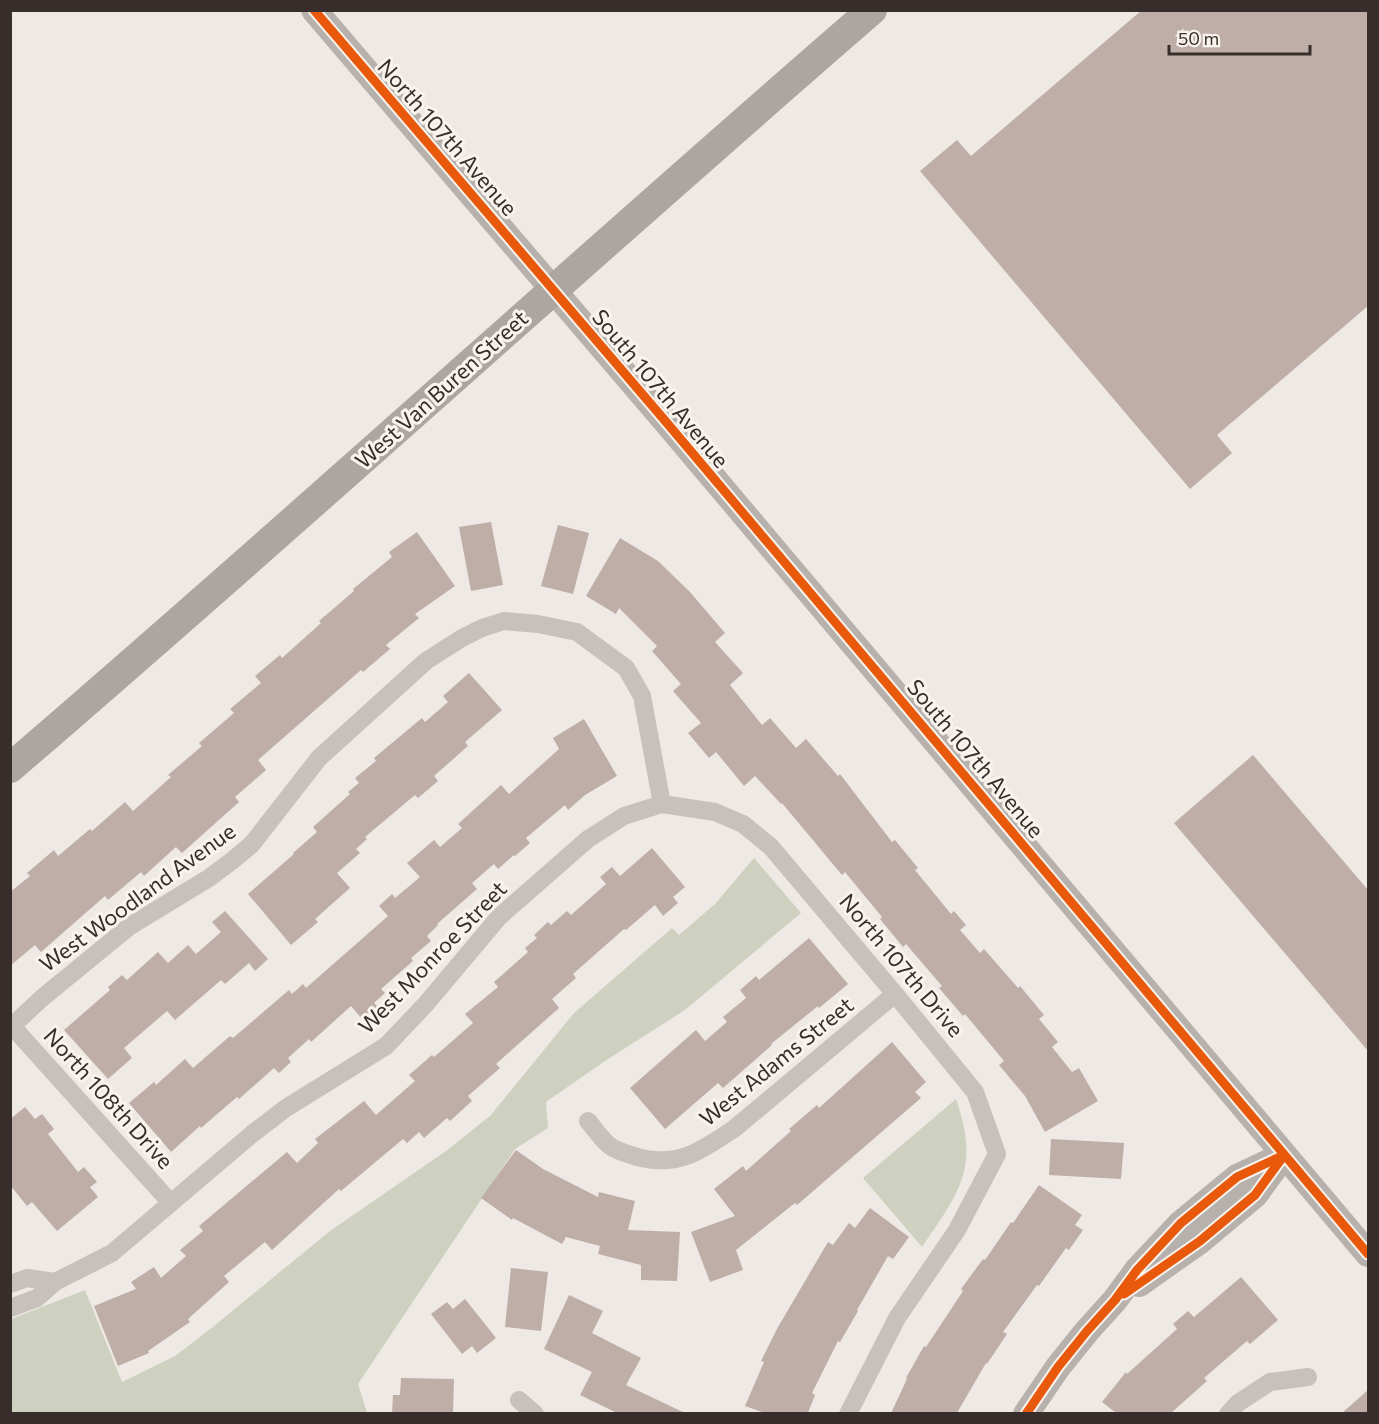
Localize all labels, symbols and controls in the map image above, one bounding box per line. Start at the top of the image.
scale bar [1169,18,1310,56]
text: 50 m [1178,27,1219,49]
street label: North 107th Avenue [373,53,523,221]
street label: South 107th Avenue [587,303,735,473]
street label: West Van Buren Street [349,304,533,474]
street label: South 107th Avenue [902,673,1050,843]
street label: West Woodland Avenue [34,817,240,977]
street label: West Monroe Street [352,875,512,1039]
street label: North 107th Drive [834,888,970,1042]
street label: West Adams Street [694,991,858,1131]
street label: North 108th Drive [39,1022,179,1174]

